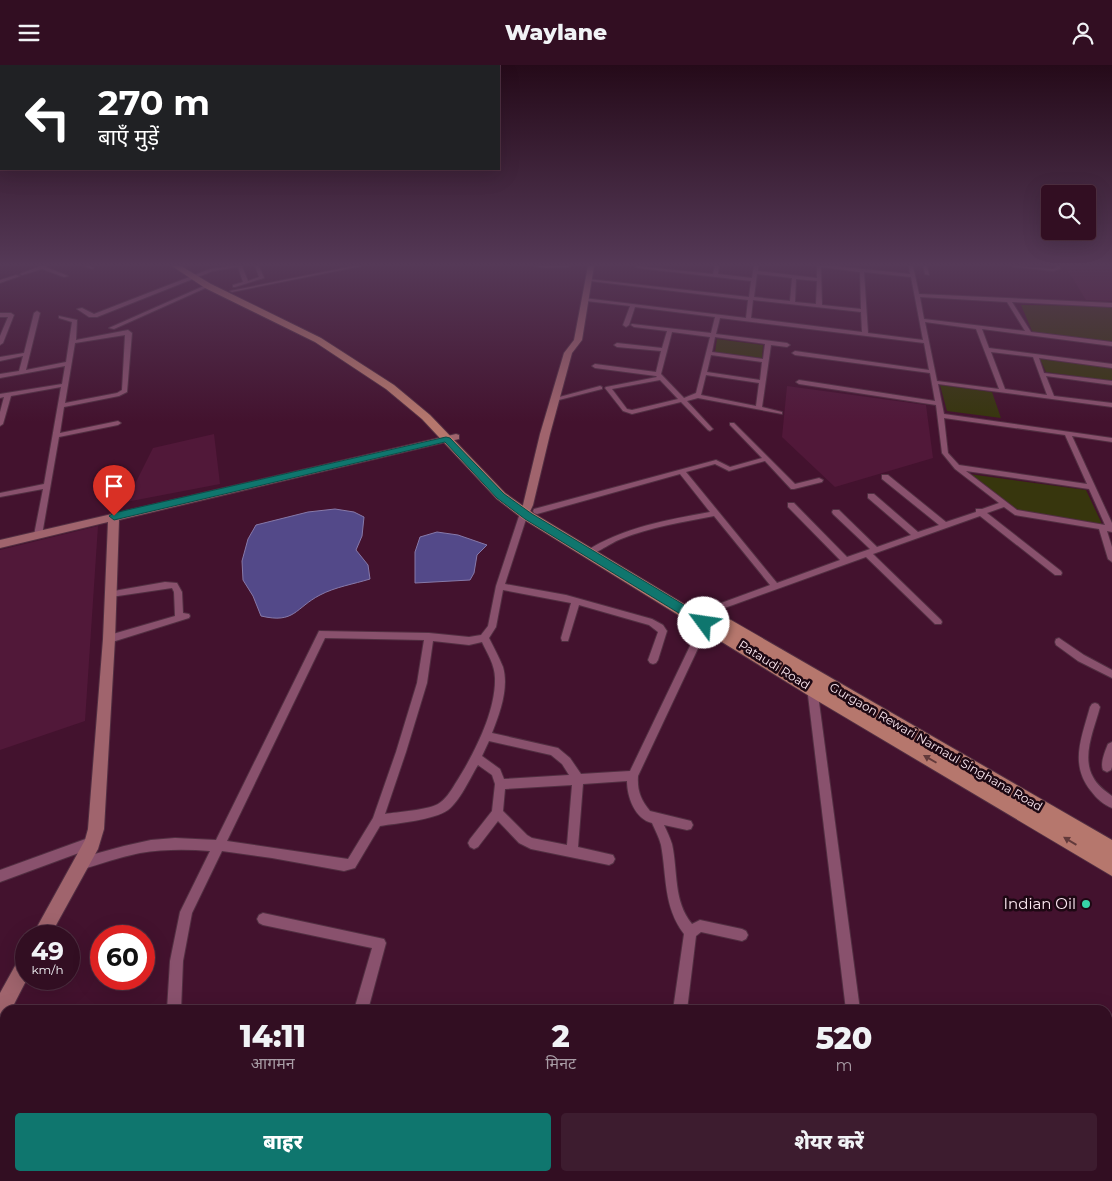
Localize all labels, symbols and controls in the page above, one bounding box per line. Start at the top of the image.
icon: menu [15,19,43,47]
text: Waylane [505,19,607,46]
icon: person [1069,19,1097,47]
text: 270 m [98,81,210,124]
icon: left [15,85,80,150]
text: बाएँ मुड़ें [98,124,159,151]
map controls [1041,185,1096,240]
button: search [1041,185,1096,240]
pin [93,465,135,516]
icon: arrive [100,472,128,500]
position arrow [677,596,729,648]
street label: Pataudi Road [736,637,813,692]
street label: Gurgaon Rewari Narnaul Singhana Road [827,679,1045,814]
one-way arrow [923,754,936,763]
one-way arrow [1063,837,1078,845]
place label: Indian Oil [1004,894,1076,913]
marker: Indian Oil [1080,898,1092,910]
speed limit sign: 60 [90,925,155,990]
text: 49 [31,936,64,966]
text: km/h [31,962,64,977]
text: 14:11 [240,1018,306,1055]
text: 2 [552,1018,570,1055]
text: 520 [816,1020,872,1057]
text: आगमन [251,1054,295,1073]
text: मिनट [545,1054,576,1073]
text: m [836,1056,853,1075]
button: बाहर [15,1113,551,1171]
button: शेयर करें [561,1113,1097,1171]

